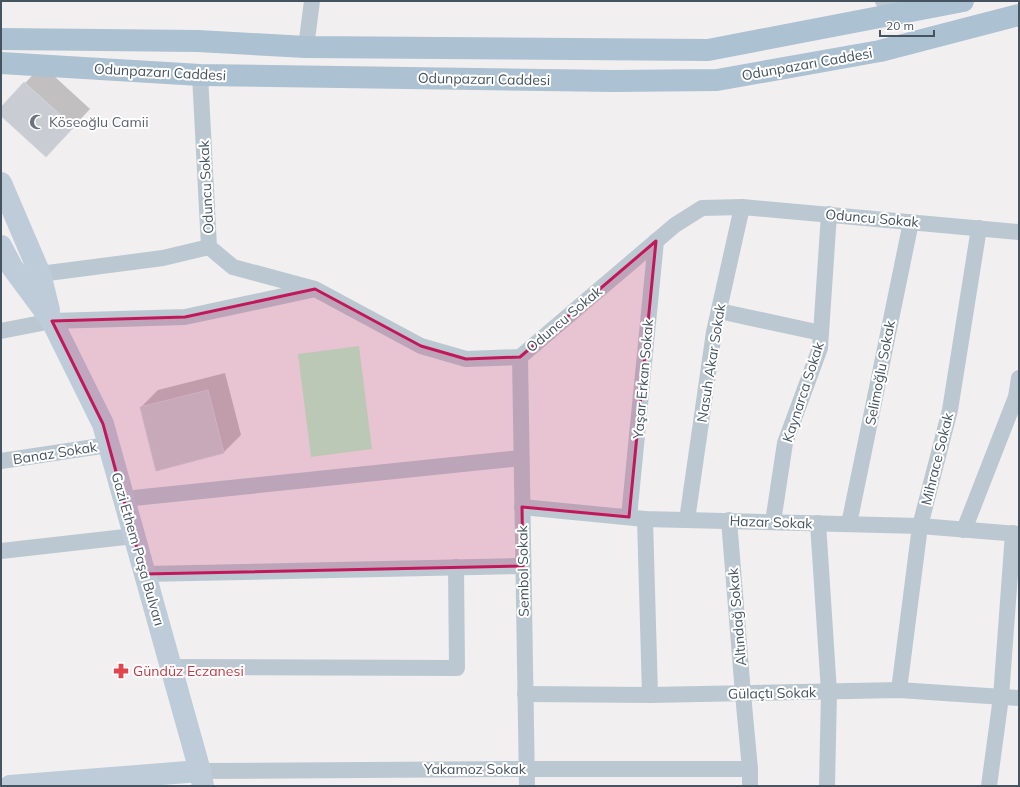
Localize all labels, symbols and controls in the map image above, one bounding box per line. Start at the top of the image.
scale bar [880,12,934,38]
text: 20 m [886,18,914,33]
street label: Odunpazarı Caddesi [740,44,874,84]
street label: Odunpazarı Caddesi [93,60,227,84]
street label: Odunpazarı Caddesi [418,69,550,89]
mosque icon: Köseoğlu Camii [28,113,46,131]
place label: Köseoğlu Camii [49,113,148,131]
street label: Oduncu Sokak [195,139,217,234]
street label: Oduncu Sokak [825,205,920,231]
street label: Oduncu Sokak [522,282,606,356]
street label: Nasuh Akar Sokak [693,302,729,424]
street label: Yaşar Erkan Sokak [629,318,657,441]
street label: Selimoğlu Sokak [861,318,899,427]
street label: Kaynarca Sokak [778,339,828,445]
street label: Mihrace Sokak [917,410,957,507]
street label: Banaz Sokak [12,437,99,469]
street label: Gazi Ethem Paşa Bulvarı [107,470,169,628]
street label: Hazar Sokak [729,512,814,532]
street label: Sembol Sokak [513,524,533,617]
street label: Altındağ Sokak [724,566,750,667]
pharmacy icon: Gündüz Eczanesi [112,662,130,680]
place label: Gündüz Eczanesi [133,662,244,680]
street label: Gülaçtı Sokak [728,683,817,703]
street label: Yakamoz Sokak [423,760,527,778]

